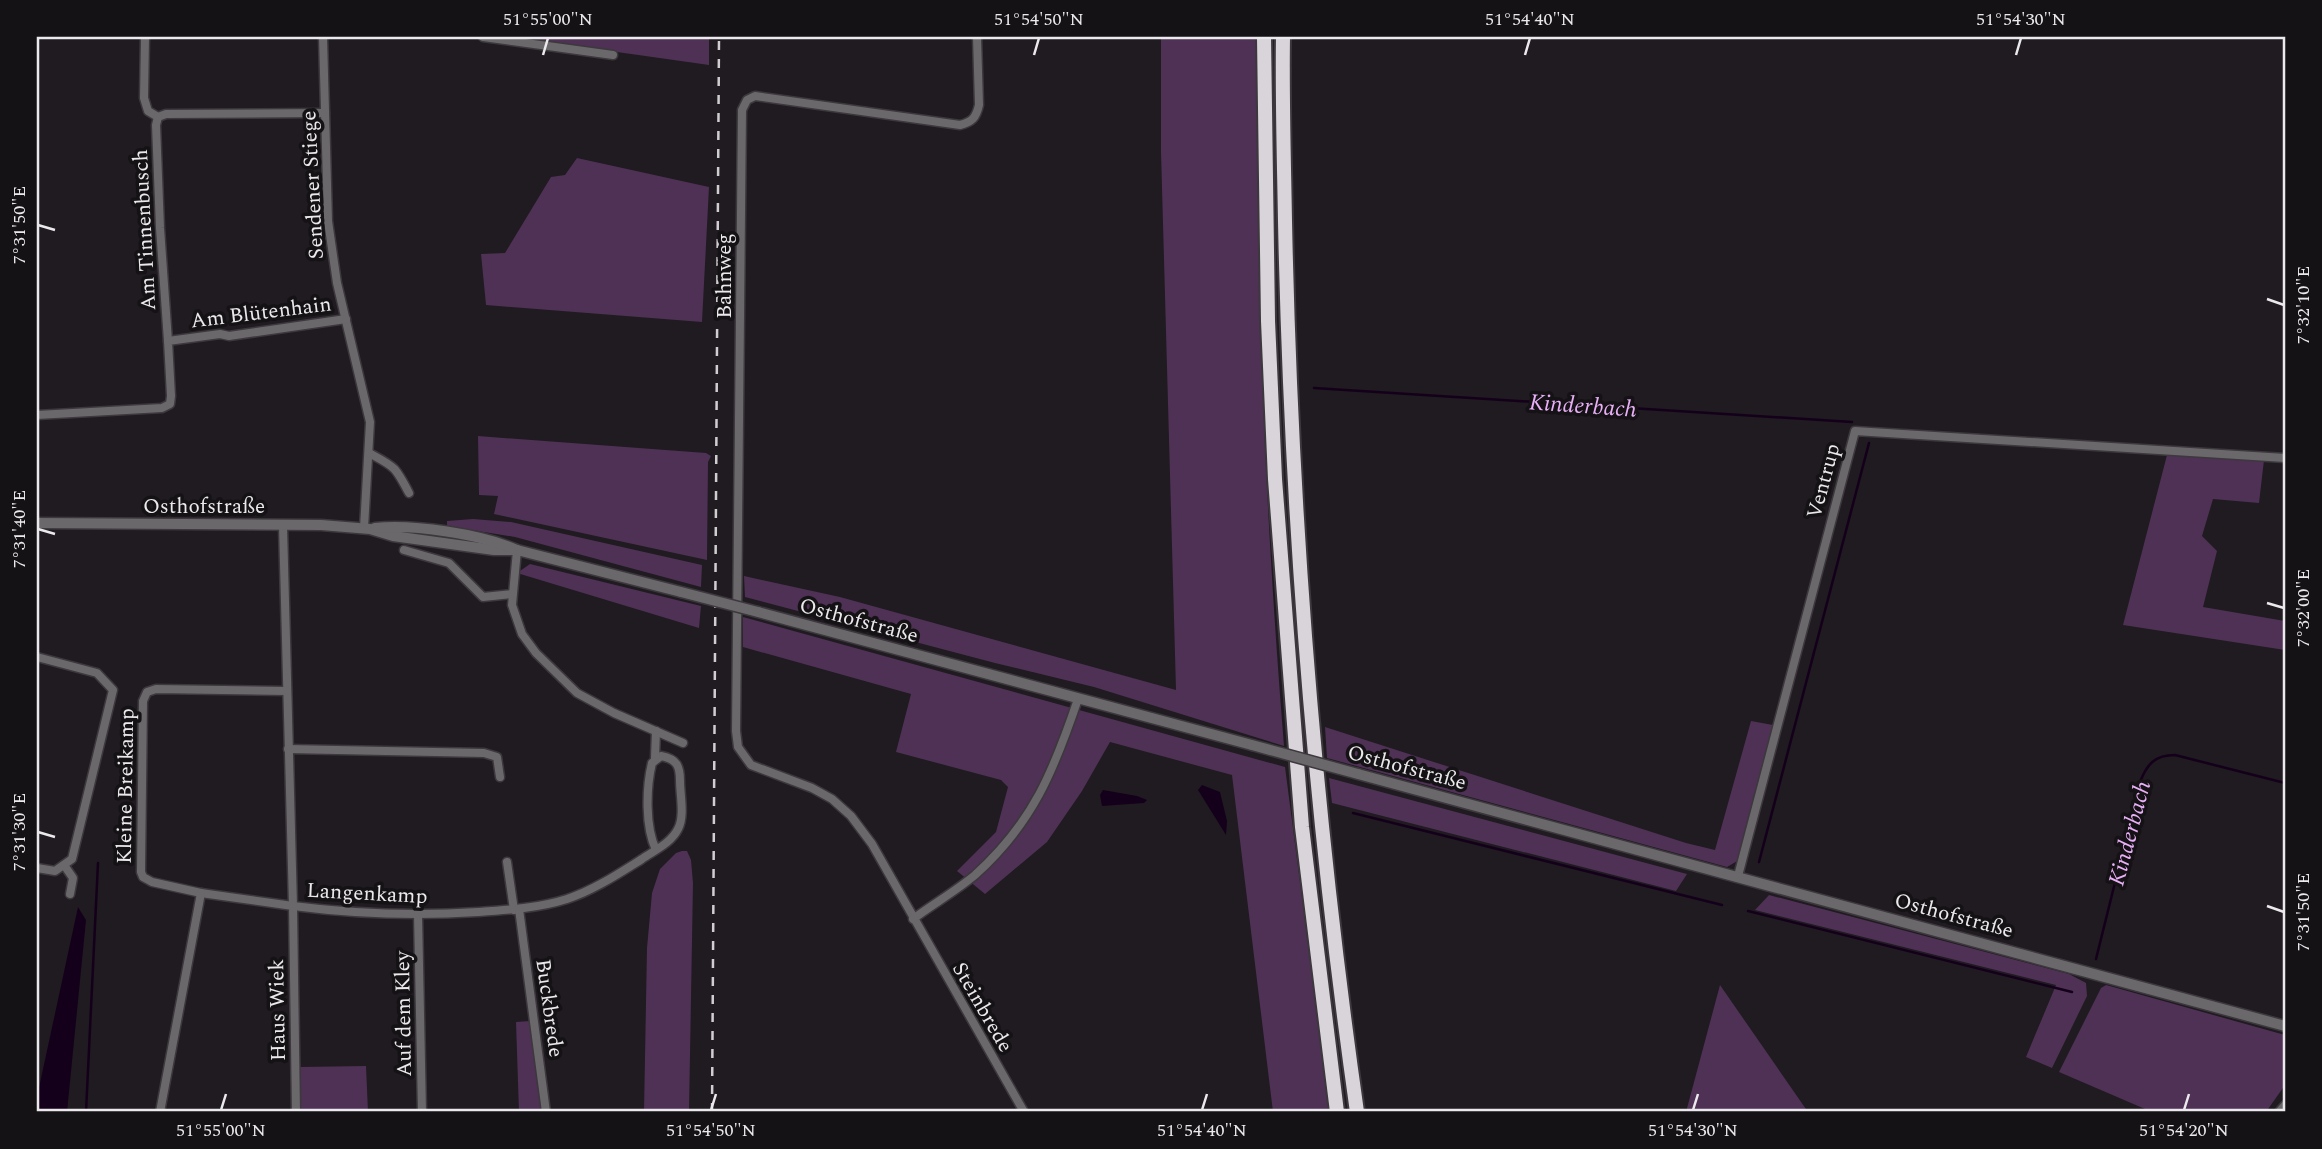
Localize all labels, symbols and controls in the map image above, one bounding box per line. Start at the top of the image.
text: 51°55'00"N [503,6,593,33]
text: 51°54'50"N [994,6,1084,33]
text: 51°54'40"N [1485,6,1575,33]
text: 51°54'30"N [1976,6,2066,33]
street label: Sendener Stiege [293,110,333,260]
street label: Am Tinnenbusch [125,149,165,311]
text: 7°31'50"E [6,186,33,264]
street label: Bahnweg [709,233,741,319]
text: 7°32'10"E [2290,266,2317,344]
street label: Am Blütenhain [189,288,333,338]
water label: Kinderbach [1528,385,1638,428]
street label: Ventrup [1799,440,1849,522]
text: 7°31'40"E [6,490,33,568]
street label: Osthofstraße [143,491,265,523]
text: 7°32'00"E [2290,569,2317,647]
street label: Osthofstraße [796,590,922,652]
street label: Kleine Breikamp [109,708,143,864]
street label: Osthofstraße [1344,737,1470,799]
water label: Kinderbach [2100,777,2161,890]
text: 7°31'30"E [6,793,33,871]
text: 7°31'50"E [2290,873,2317,951]
street label: Langenkamp [306,875,428,913]
street label: Osthofstraße [1891,885,2017,947]
street label: Auf dem Kley [387,950,421,1077]
street label: Steinbrede [943,956,1021,1059]
street label: Buckbrede [526,957,572,1059]
street label: Haus Wiek [261,958,295,1061]
text: 51°55'00"N [176,1117,266,1144]
text: 51°54'50"N [666,1117,756,1144]
text: 51°54'40"N [1157,1117,1247,1144]
text: 51°54'30"N [1648,1117,1738,1144]
text: 51°54'20"N [2139,1117,2229,1144]

